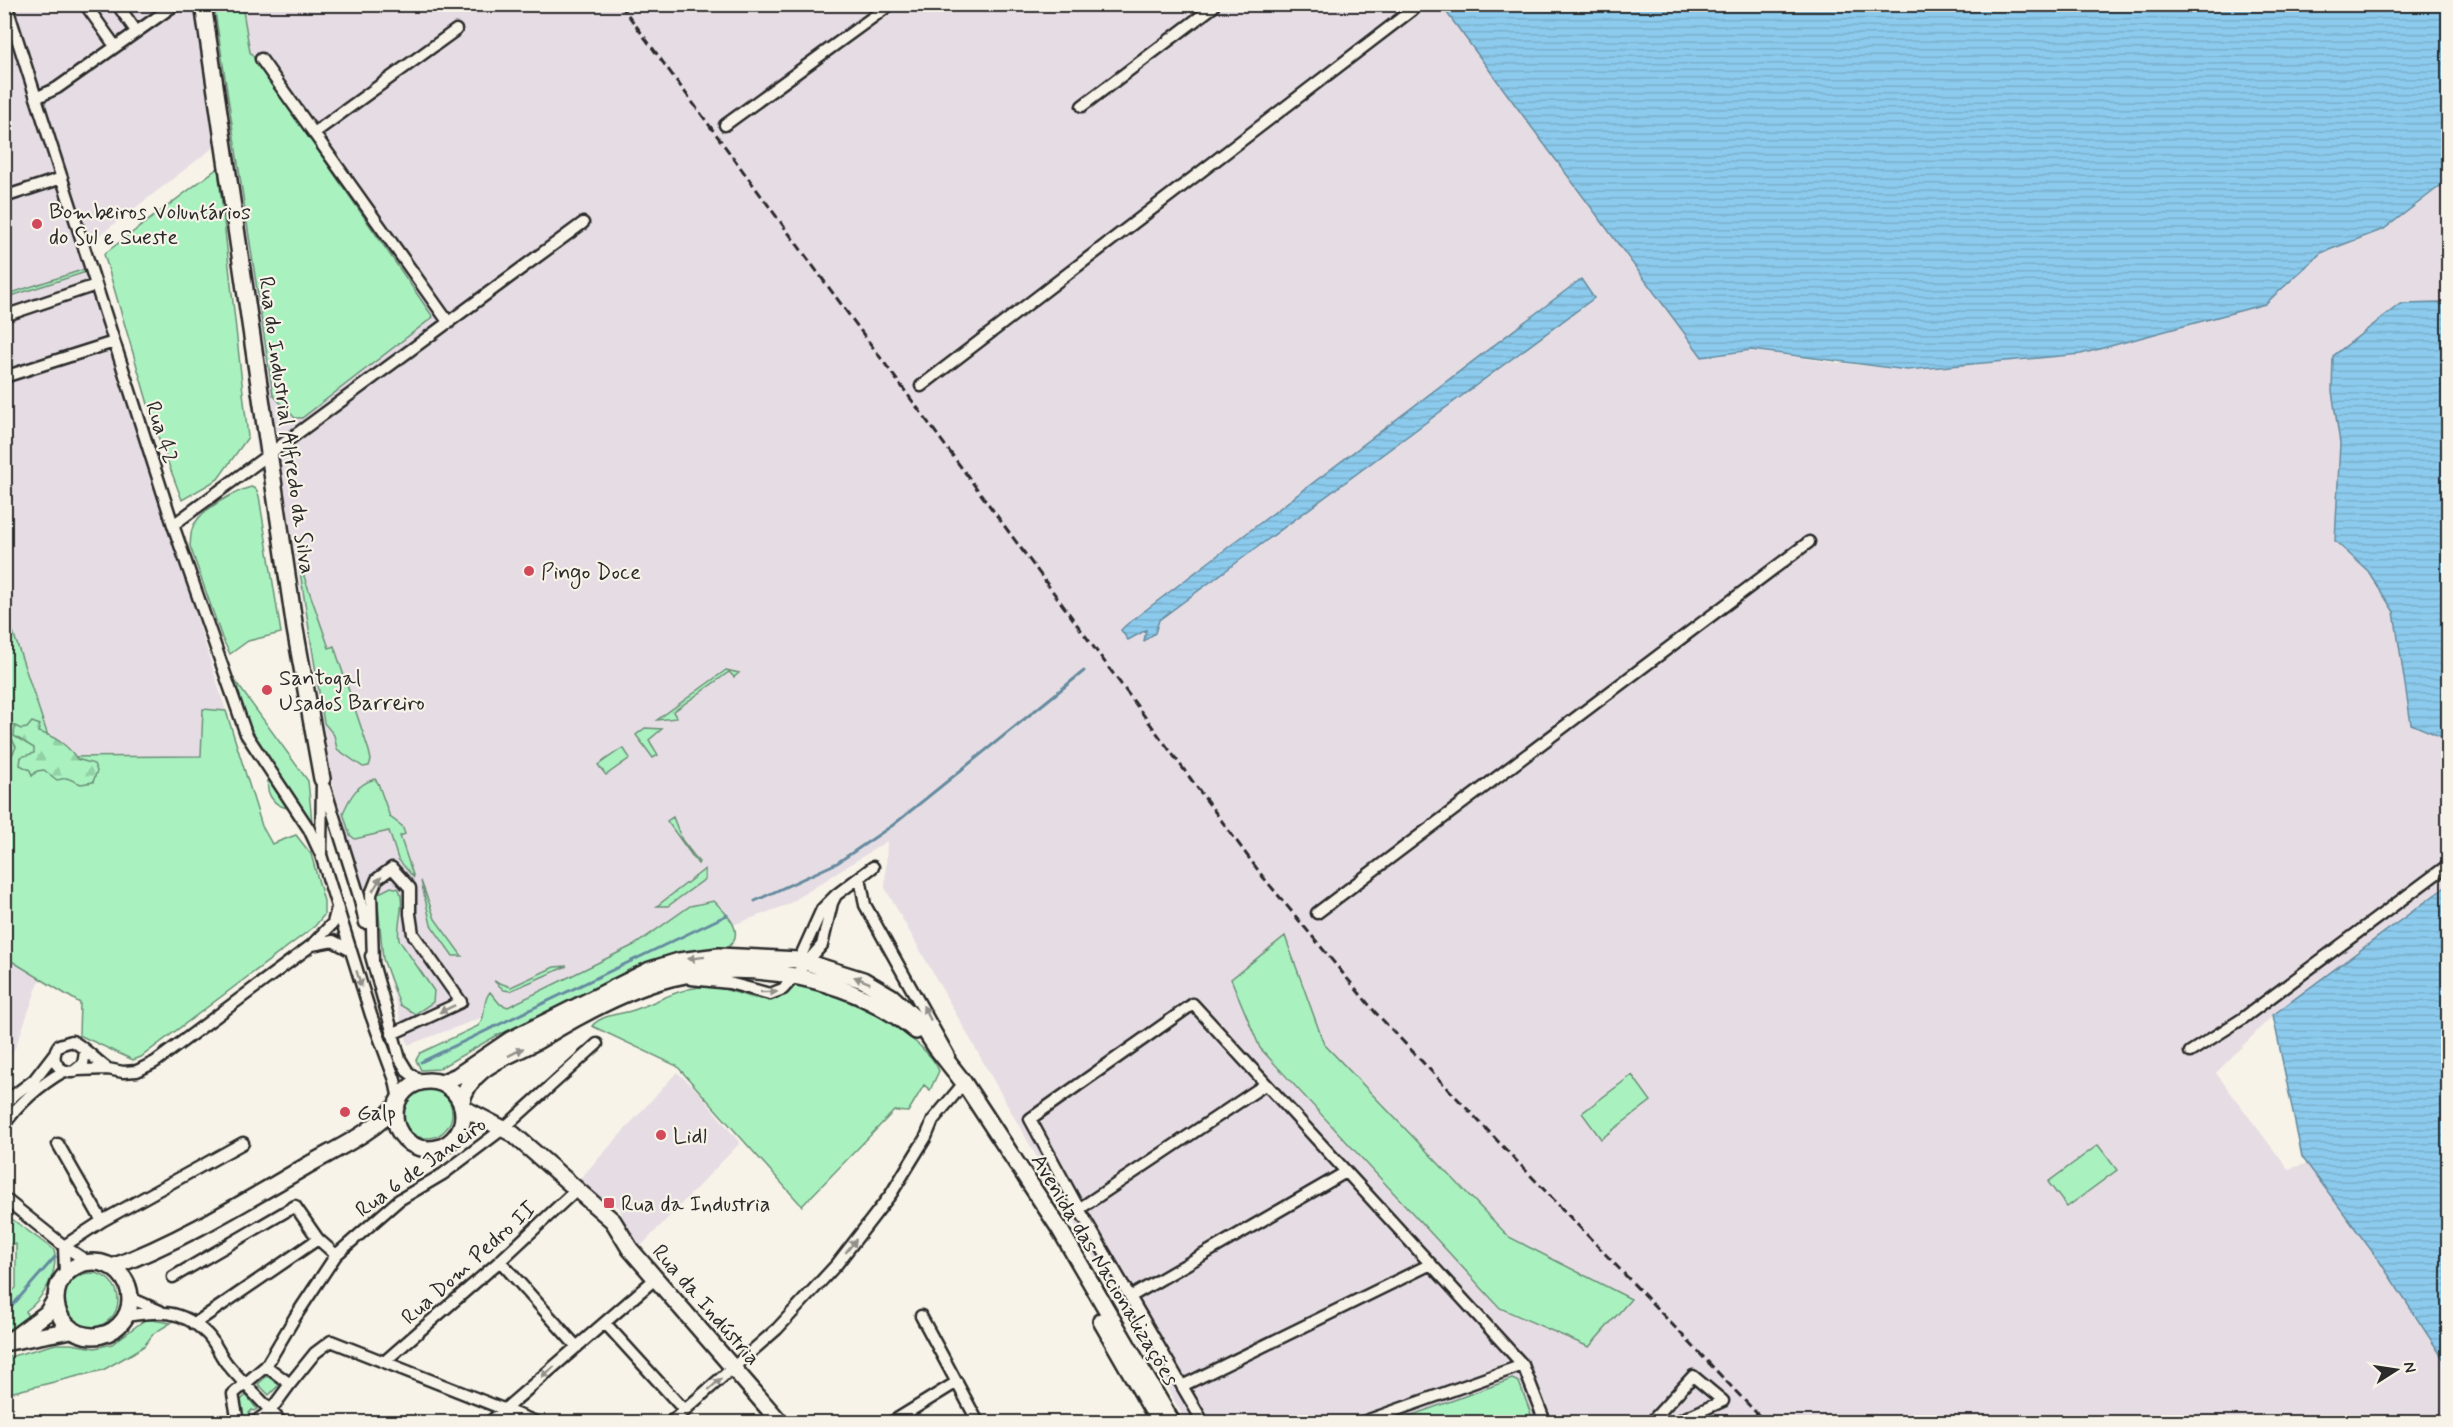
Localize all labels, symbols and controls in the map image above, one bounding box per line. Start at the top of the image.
place label: Bombeiros Voluntários do Sul e Sueste [49,199,251,252]
marker: Bombeiros Voluntários do Sul e Sueste [30,217,44,231]
street label: Rua do Industrial Alfredo da Silva [251,275,321,576]
street label: Rua 42 [138,398,184,467]
place label: Pingo Doce [541,559,641,590]
marker: Pingo Doce [522,564,536,578]
place label: Santogal Usados Barreiro [279,665,425,718]
marker: Santogal Usados Barreiro [260,683,274,697]
one-way arrow [371,876,382,893]
one-way arrow [686,954,705,963]
one-way arrow [355,970,364,988]
one-way arrow [852,975,870,985]
one-way arrow [759,987,778,997]
one-way arrow [439,1004,456,1013]
one-way arrow [922,1004,932,1021]
one-way arrow [507,1047,525,1057]
place label: Galp [357,1100,396,1128]
marker: Galp [338,1105,352,1119]
street label: Rua 6 de Janeiro [350,1111,492,1225]
place label: Lidl [673,1123,707,1151]
marker: Lidl [654,1128,668,1142]
street label: Avenida das Nacionalizações [1024,1149,1185,1391]
place label: Rua da Industria [621,1191,771,1219]
street label: Rua Dom Pedro II [396,1195,543,1332]
marker: Rua da Industria [602,1196,616,1210]
one-way arrow [845,1238,857,1253]
street label: Rua da Indústria [645,1239,766,1372]
north arrow [2366,1340,2426,1400]
text: N [2398,1360,2421,1375]
one-way arrow [541,1365,556,1378]
one-way arrow [707,1378,722,1391]

